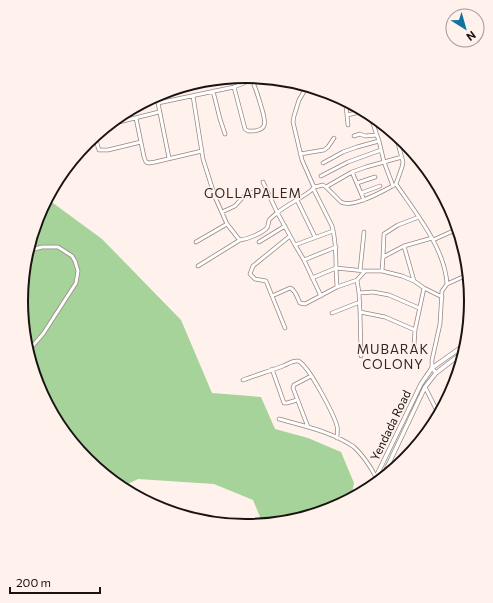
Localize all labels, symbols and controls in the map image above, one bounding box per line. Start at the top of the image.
north arrow [445,8,485,48]
text: N [464,29,479,44]
district label: GOLLAPALEM [204,185,302,201]
district label: MUBARAK COLONY [357,341,429,372]
street label: Yendada Road [367,387,413,463]
scale bar [10,569,100,595]
text: 200 m [16,575,51,589]

